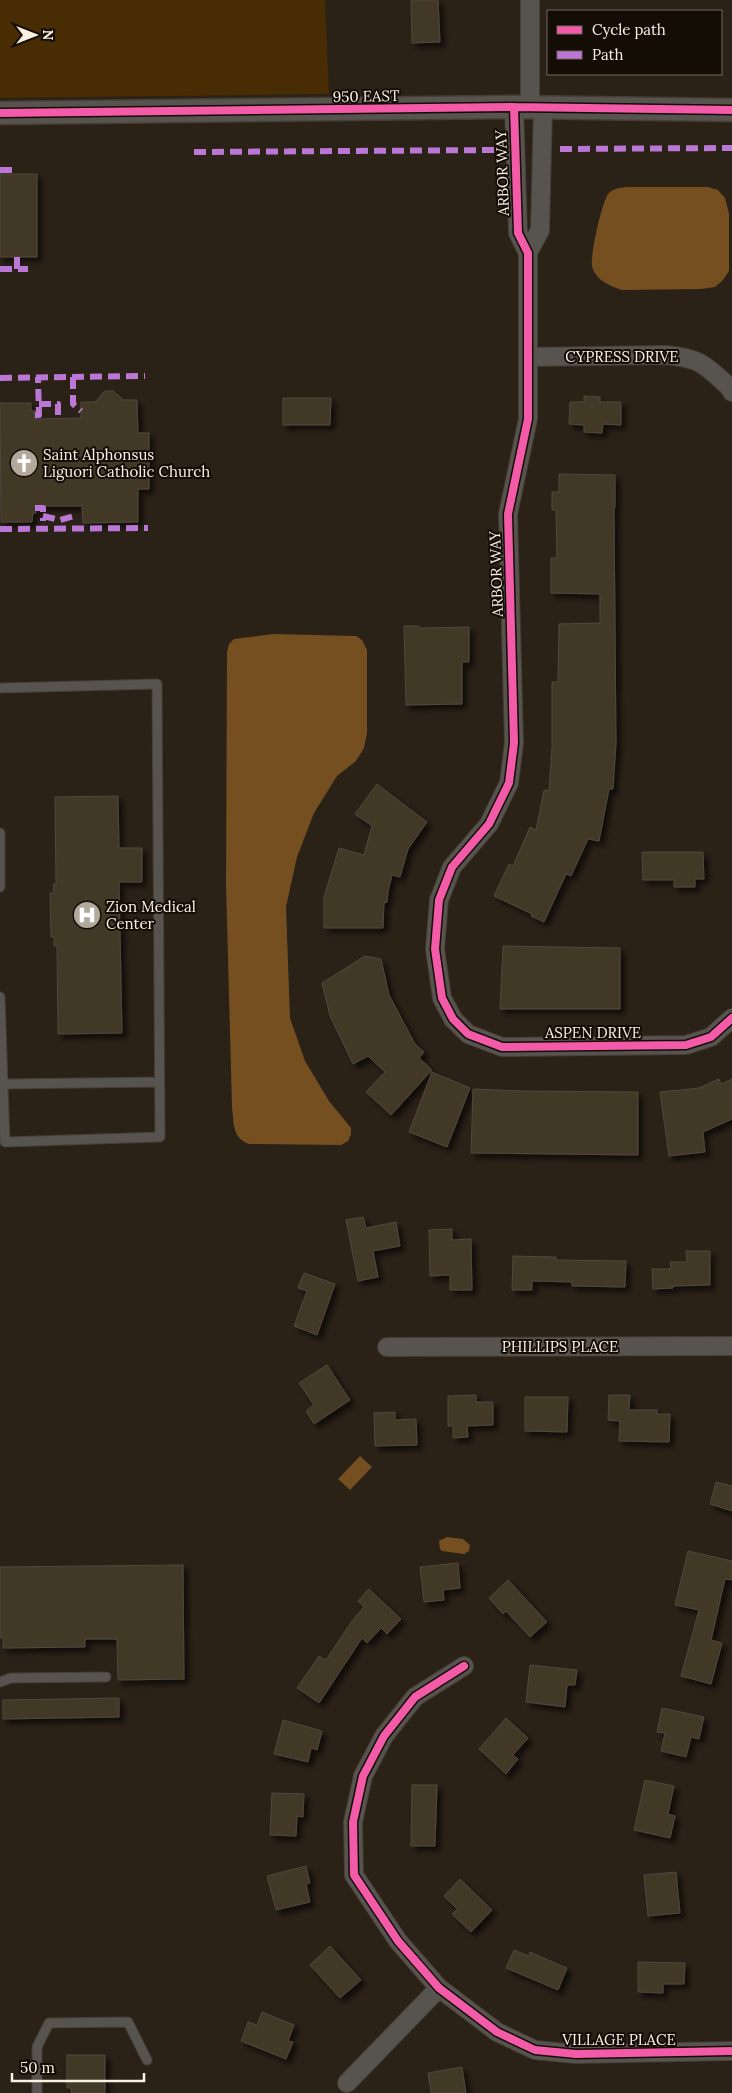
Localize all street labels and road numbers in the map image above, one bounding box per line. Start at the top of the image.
street label: 950 EAST [332,86,400,106]
street label: ARBOR WAY [491,129,513,217]
street label: CYPRESS DRIVE [565,347,679,366]
street label: ARBOR WAY [485,530,507,618]
street label: ASPEN DRIVE [544,1023,641,1042]
street label: PHILLIPS PLACE [502,1337,618,1356]
street label: VILLAGE PLACE [561,2030,676,2049]

